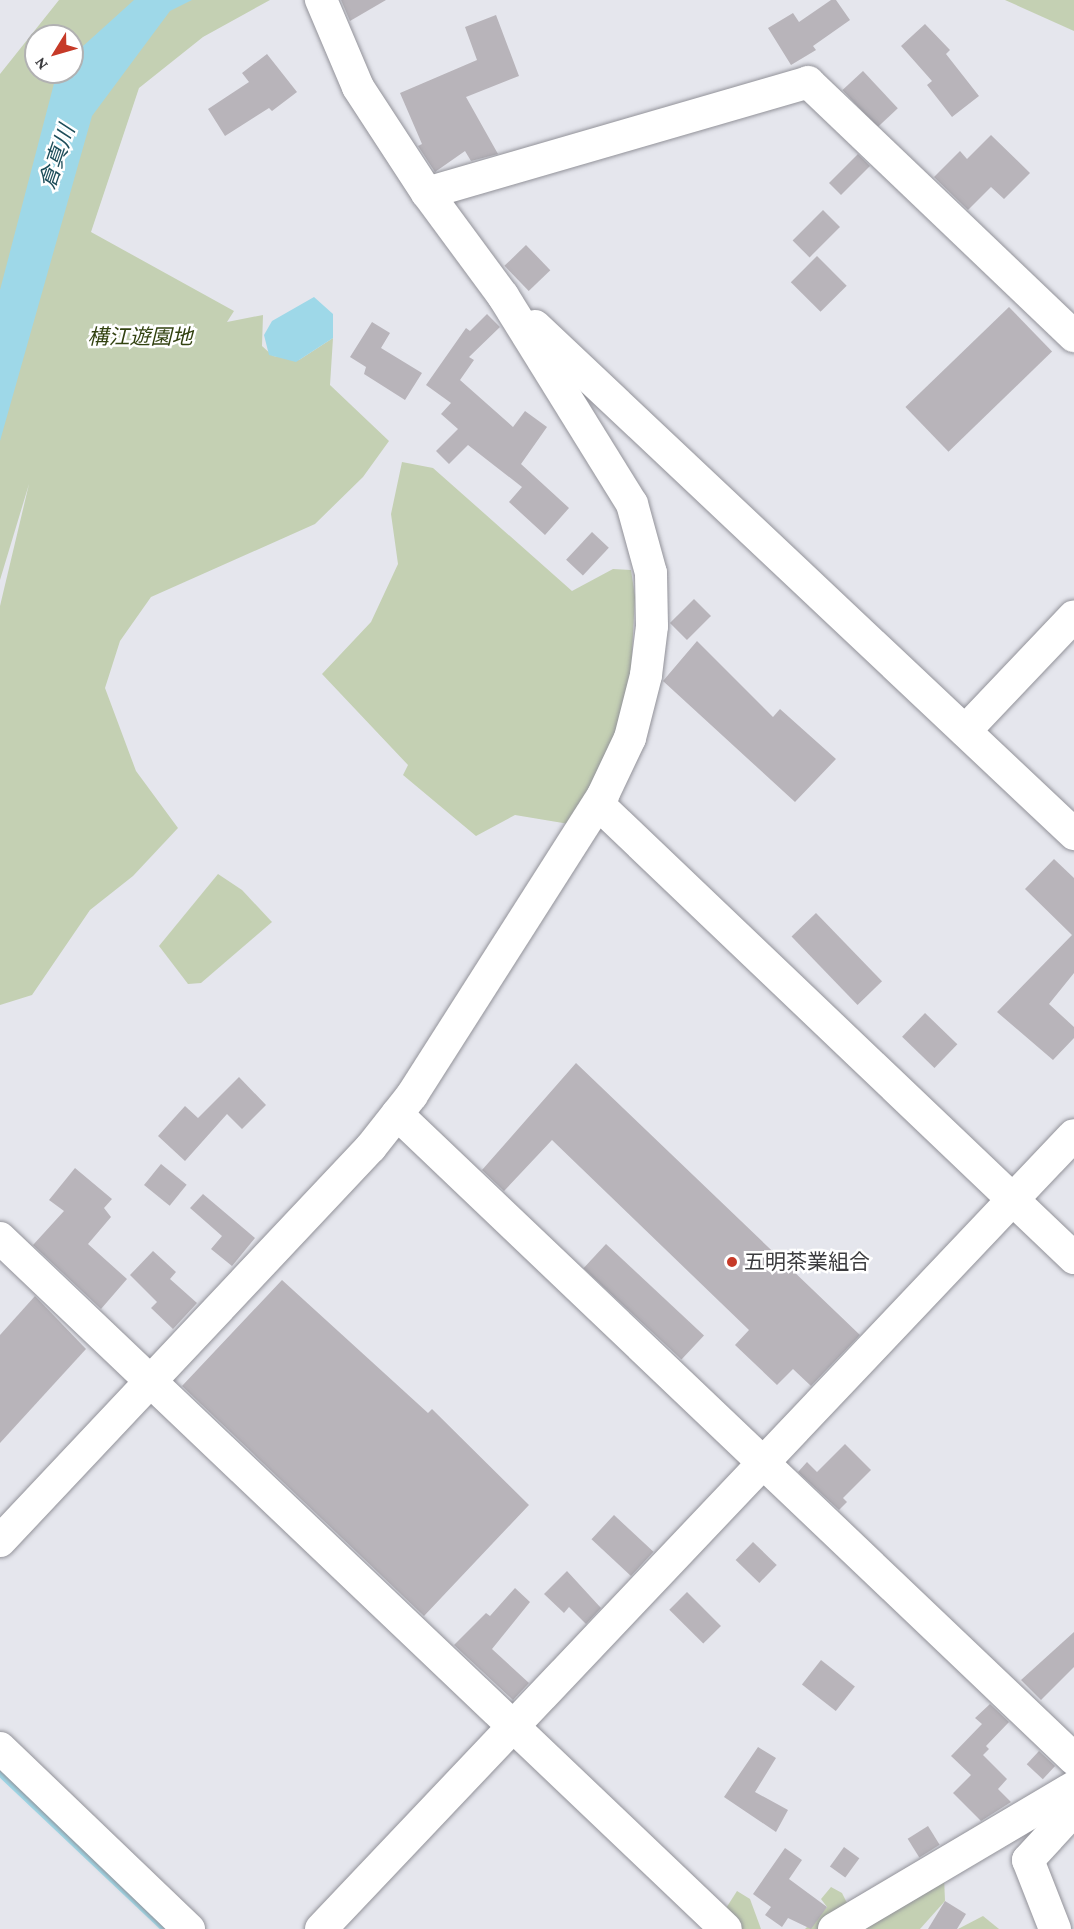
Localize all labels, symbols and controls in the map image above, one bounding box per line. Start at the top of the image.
north arrow [24,24,84,84]
text: N [31,54,51,73]
water label: 倉真川 [34,122,80,192]
park label: 構江遊園地 [88,324,192,350]
place label: 五明茶業組合 [744,1249,870,1275]
marker: 五明茶業組合 [725,1255,739,1269]

